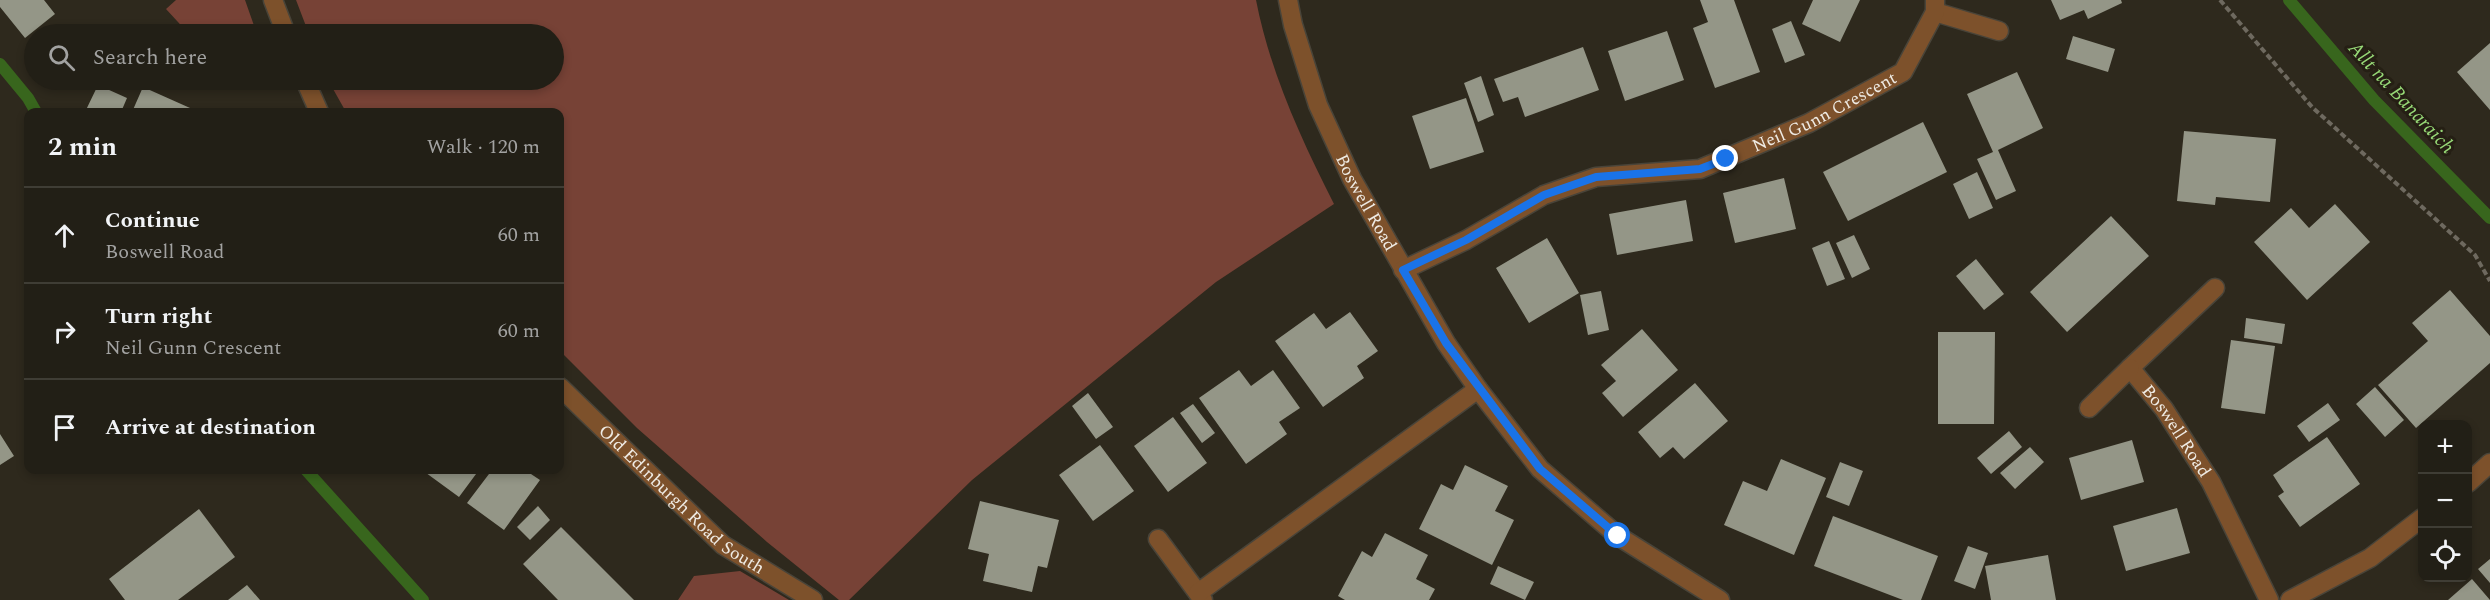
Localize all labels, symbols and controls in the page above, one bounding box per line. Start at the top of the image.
search box [24,24,564,90]
water label: Allt na Banaraich [2340,34,2462,161]
icon: search [45,41,78,74]
text: Search here [93,41,207,74]
street label: Neil Gunn Crescent [1748,65,1902,160]
text: 2 min [48,127,117,167]
text: Walk · 120 m [427,132,540,162]
route end [1712,145,1738,171]
street label: Boswell Road [1328,149,1404,256]
text: Continue [105,204,200,237]
icon: ahead [48,219,81,252]
text: 60 m [498,220,540,250]
text: Boswell Road [105,237,224,267]
text: Turn right [105,300,212,333]
icon: right [48,315,81,348]
text: 60 m [498,316,540,346]
text: Neil Gunn Crescent [105,333,281,363]
street label: Boswell Road [2135,379,2218,483]
icon: arrive [48,411,81,444]
text: Arrive at destination [105,411,316,444]
street label: Old Edinburgh Road South [592,418,770,581]
map controls [2418,420,2472,582]
button: + [2418,420,2472,474]
button: − [2418,474,2472,528]
route start [1604,522,1630,548]
button: locate [2418,528,2472,582]

